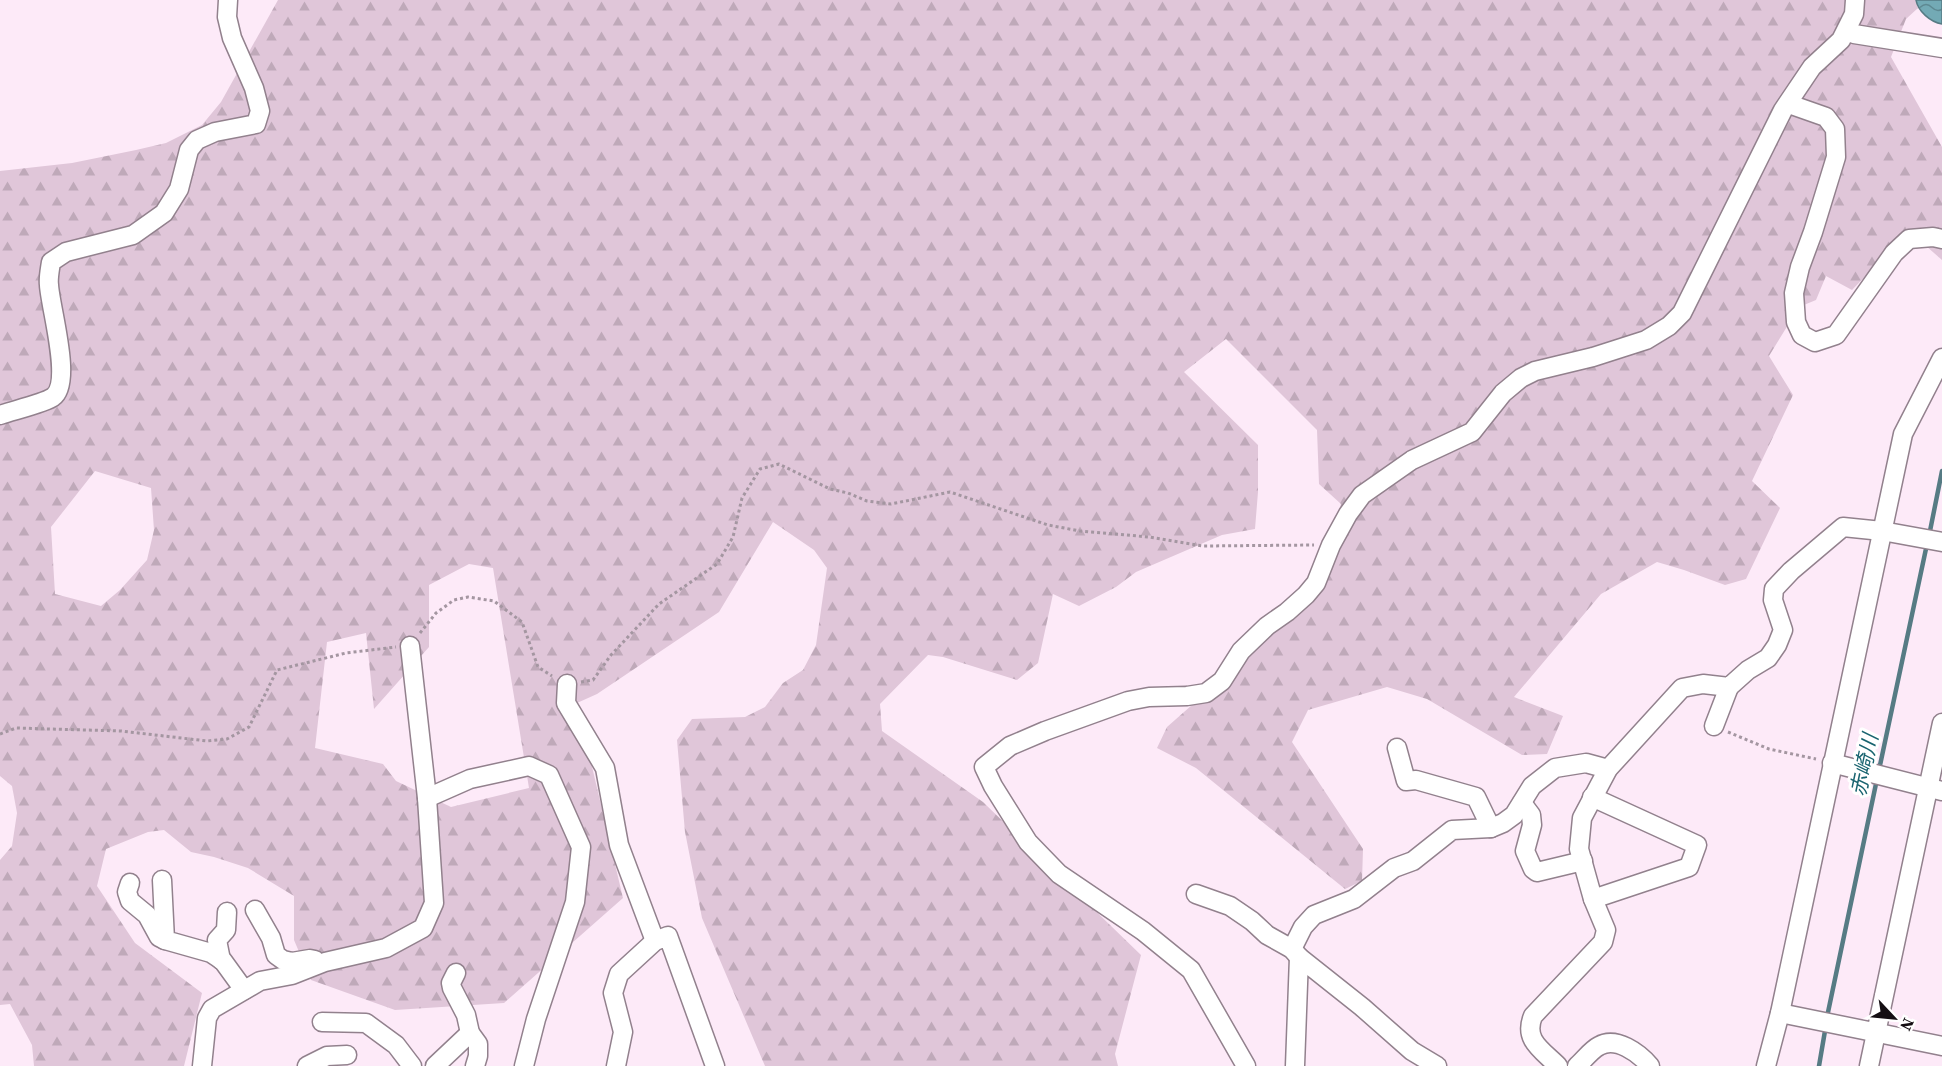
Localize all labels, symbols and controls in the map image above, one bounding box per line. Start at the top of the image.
water label: 赤崎川 [1843,729,1885,799]
north arrow [1864,988,1924,1048]
text: N [1895,1015,1920,1035]

